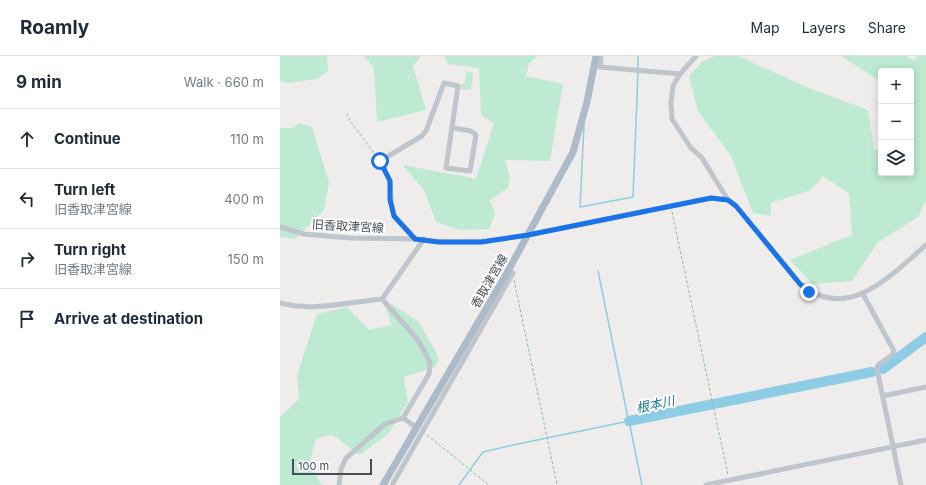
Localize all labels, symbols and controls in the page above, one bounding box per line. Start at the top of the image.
text: Roamly [20,16,89,39]
text: Map [751,19,780,36]
text: Layers [802,19,846,36]
text: Share [868,19,906,36]
map controls [878,68,914,176]
button: + [878,68,914,104]
text: 9 min [16,72,62,92]
text: Walk · 660 m [184,74,264,90]
button: − [878,104,914,140]
icon: ahead [16,128,38,150]
text: Continue [54,129,121,148]
text: 110 m [230,131,264,147]
button: layers [878,140,914,176]
route start [371,152,389,170]
text: Turn left [54,180,115,199]
icon: left [16,188,38,210]
text: 400 m [224,191,264,207]
text: 旧香取津宮線 [54,201,132,217]
street label: 旧香取津宮線 [312,217,384,235]
text: Turn right [54,240,126,259]
icon: right [16,248,38,270]
text: 150 m [228,251,264,267]
street label: 香取津宮線 [468,251,510,311]
text: 旧香取津宮線 [54,261,132,277]
route end [800,283,818,301]
icon: arrive [16,308,38,330]
text: Arrive at destination [54,309,203,328]
water label: 根本川 [634,392,678,416]
scale bar [292,457,372,476]
text: 100 m [298,459,329,473]

